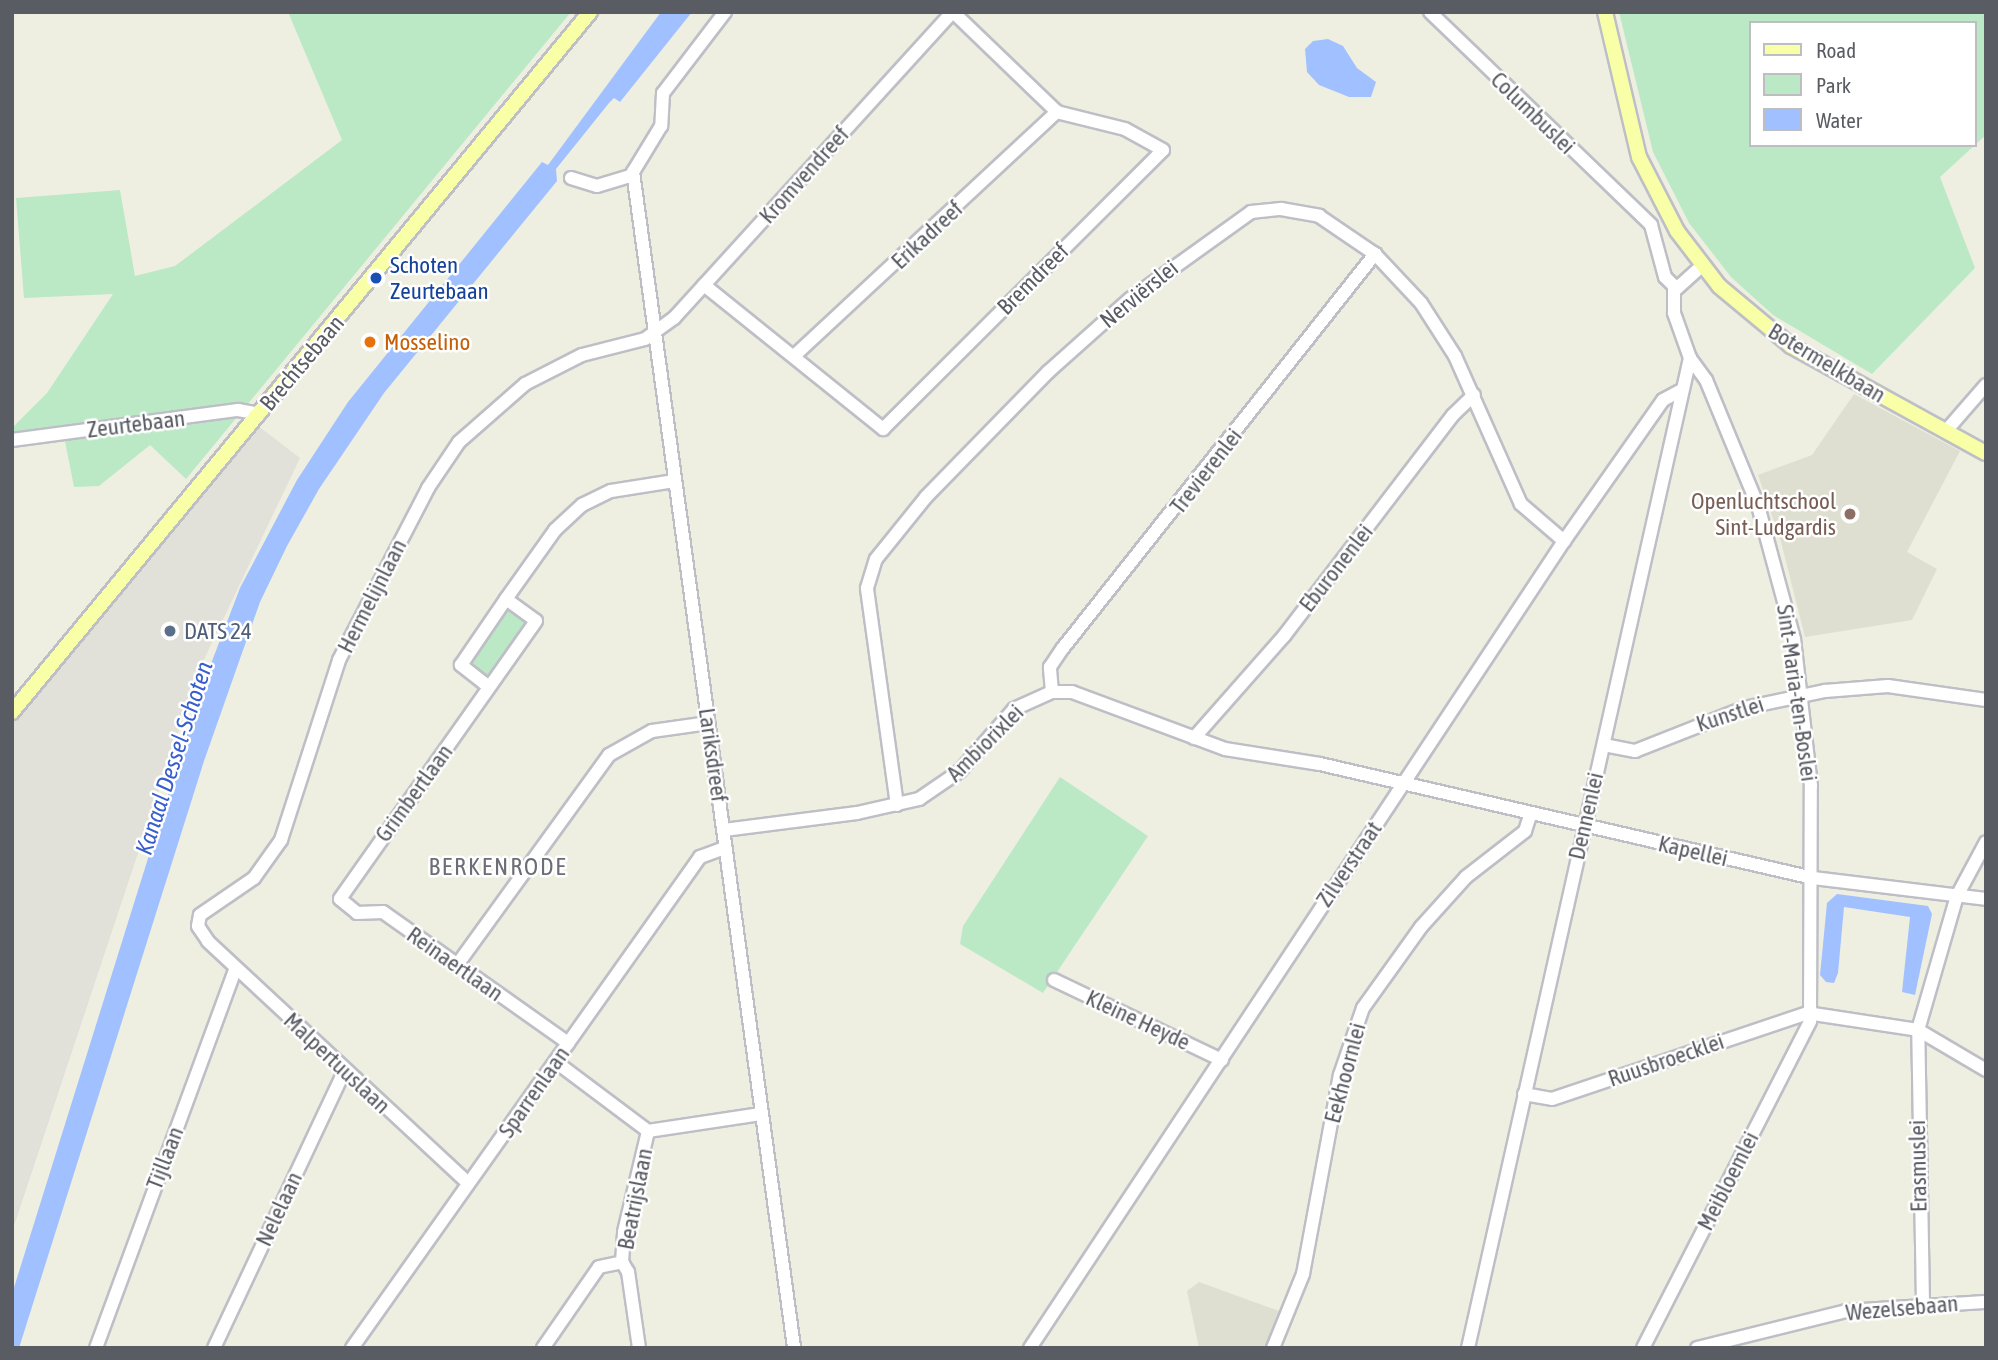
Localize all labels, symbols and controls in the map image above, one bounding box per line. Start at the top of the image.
legend [1750,21,1977,147]
text: Road [1816,38,1856,62]
street label: Columbuslei [1485,66,1581,160]
text: Park [1816,73,1851,97]
text: Water [1816,108,1862,132]
street label: Kromvendreef [753,121,855,229]
street label: Erikadreef [886,195,968,275]
street label: Bremdreef [992,238,1074,320]
place label: Schoten Zeurtebaan [390,251,489,305]
street label: Nerviërslei [1094,254,1184,334]
marker: Schoten Zeurtebaan [368,270,384,286]
street label: Brechtsebaan [254,310,350,416]
street label: Botermelkbaan [1763,317,1891,409]
place label: Mosselino [384,328,470,356]
marker: Mosselino [362,334,378,350]
street label: Zeurtebaan [85,404,187,444]
street label: Trevierenlei [1164,423,1248,519]
place label: Openluchtschool Sint-Ludgardis [1691,487,1836,541]
marker: Openluchtschool Sint-Ludgardis [1842,506,1858,522]
street label: Eburonenlei [1293,519,1379,617]
street label: Hermelijnlaan [332,534,412,658]
street label: Sint-Maria-ten-Boslei [1771,603,1823,783]
place label: DATS 24 [184,617,252,645]
marker: DATS 24 [162,623,178,639]
water label: Kanaal Dessel-Schoten [129,658,219,858]
street label: Kunstlei [1693,690,1767,738]
street label: Ambiorixlei [941,699,1029,787]
street label: Lariksdreef [693,706,733,804]
street label: Grimbertlaan [369,739,459,847]
street label: Dennenlei [1563,770,1609,862]
street label: Zilverstraat [1310,816,1388,912]
street label: Kapellei [1656,830,1730,872]
district label: BERKENRODE [430,853,566,881]
street label: Reinaertlaan [401,921,509,1007]
street label: Kleine Heyde [1082,984,1194,1056]
street label: Malpertuuslaan [278,1007,396,1119]
street label: Eekhoornlei [1318,1020,1372,1126]
street label: Ruusbroecklei [1604,1027,1728,1093]
street label: Sparrenlaan [493,1041,575,1143]
street label: Erasmuslei [1903,1120,1933,1212]
street label: Tijllaan [140,1123,190,1193]
street label: Meibloemlei [1691,1127,1765,1235]
street label: Beatrijslaan [612,1146,658,1252]
street label: Nelelaan [250,1167,308,1251]
street label: Wezelsebaan [1845,1289,1959,1327]

